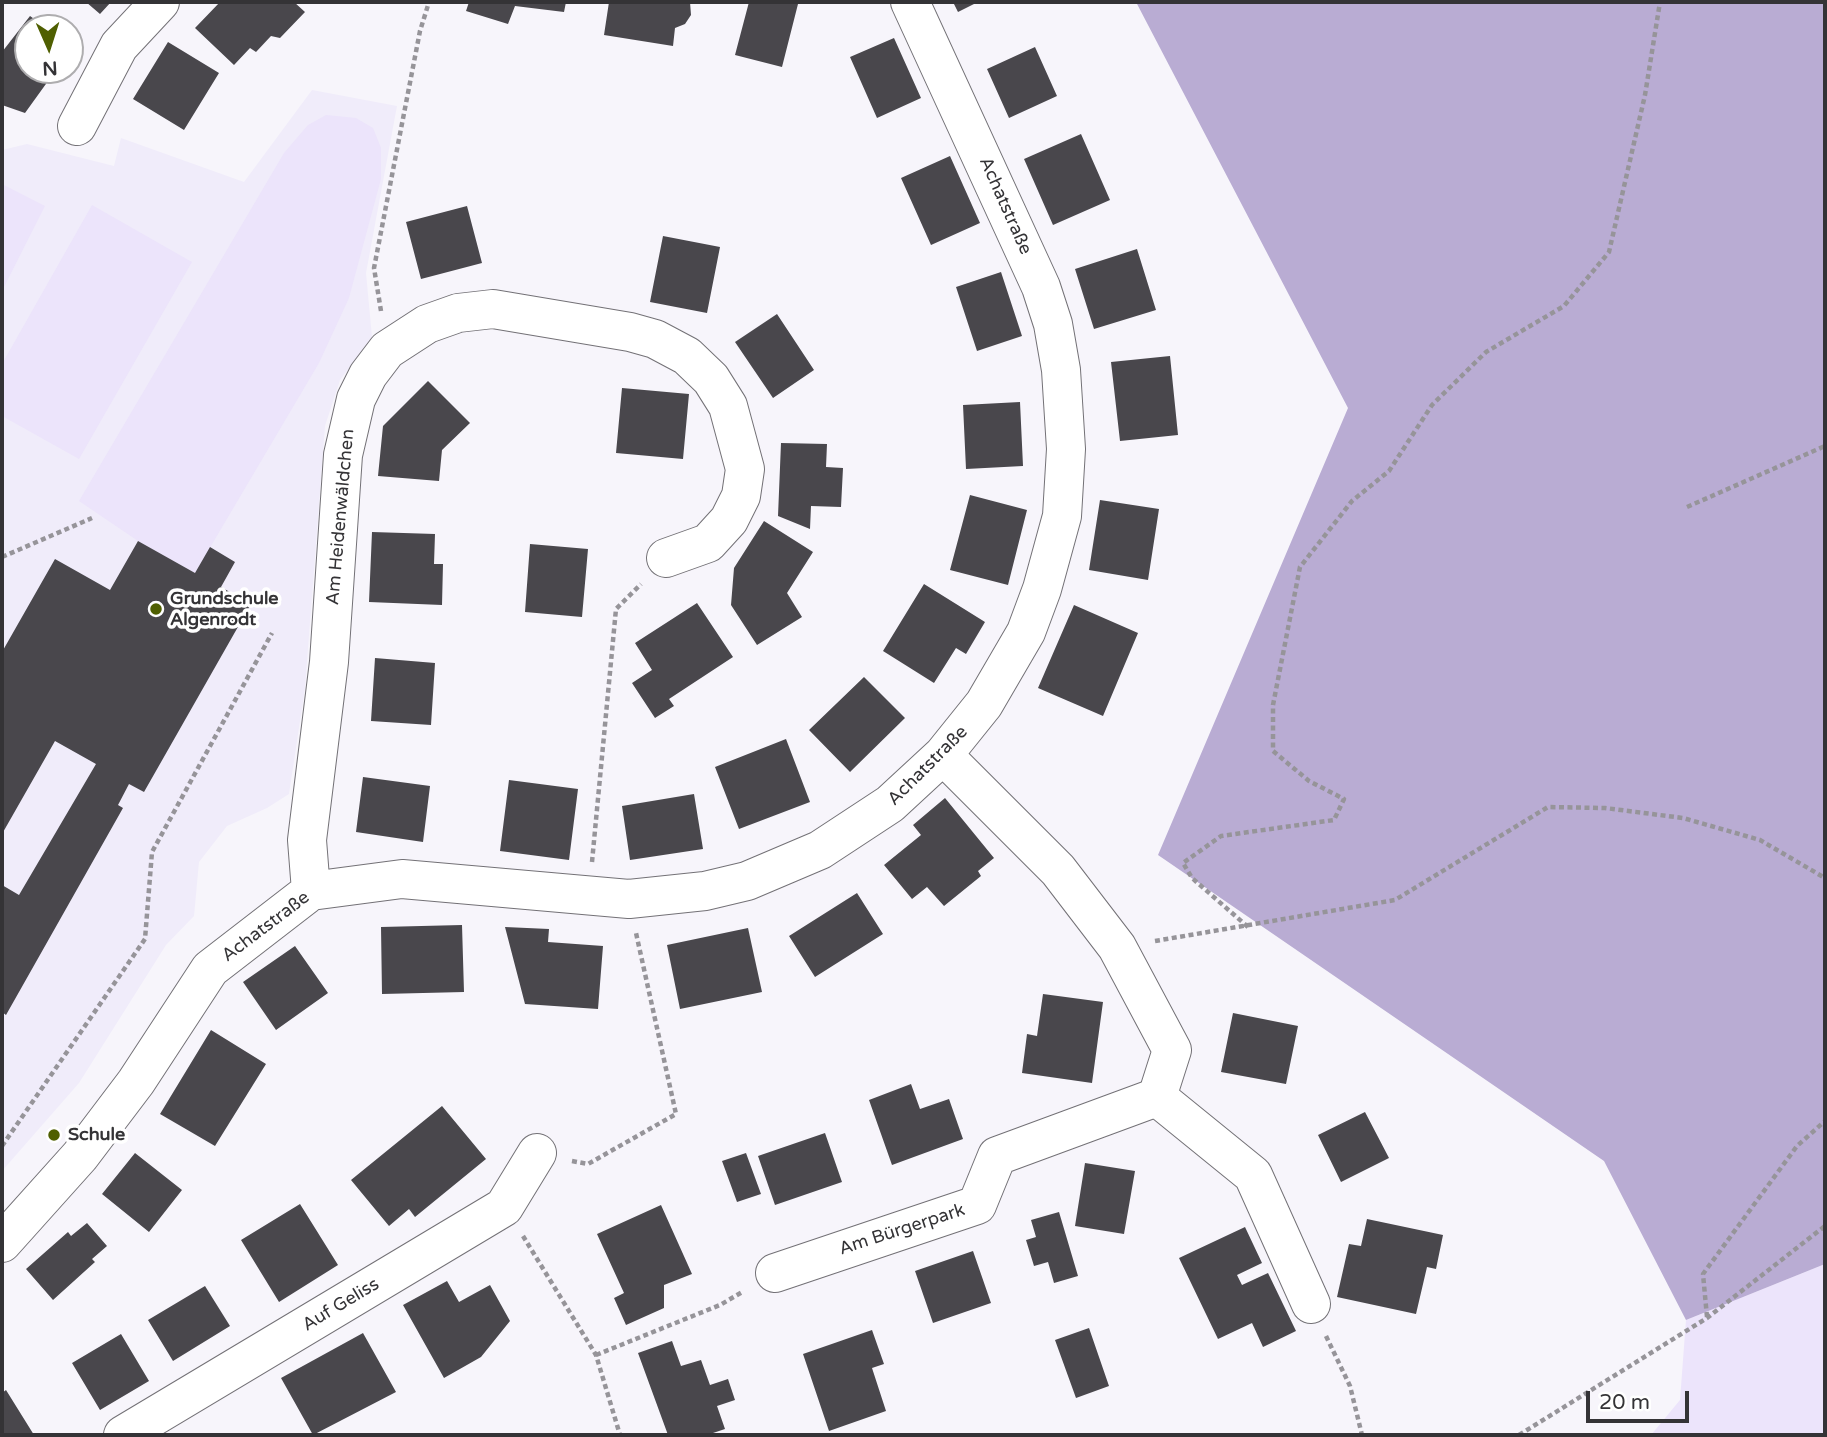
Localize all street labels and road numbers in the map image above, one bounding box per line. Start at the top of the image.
street label: Achatstraße [974,154,1036,258]
street label: Am Heidenwäldchen [323,428,359,606]
street label: Achatstraße [884,722,972,810]
street label: Achatstraße [218,887,314,967]
street label: Am Bürgerpark [836,1199,968,1261]
street label: Auf Geliss [299,1274,383,1336]

